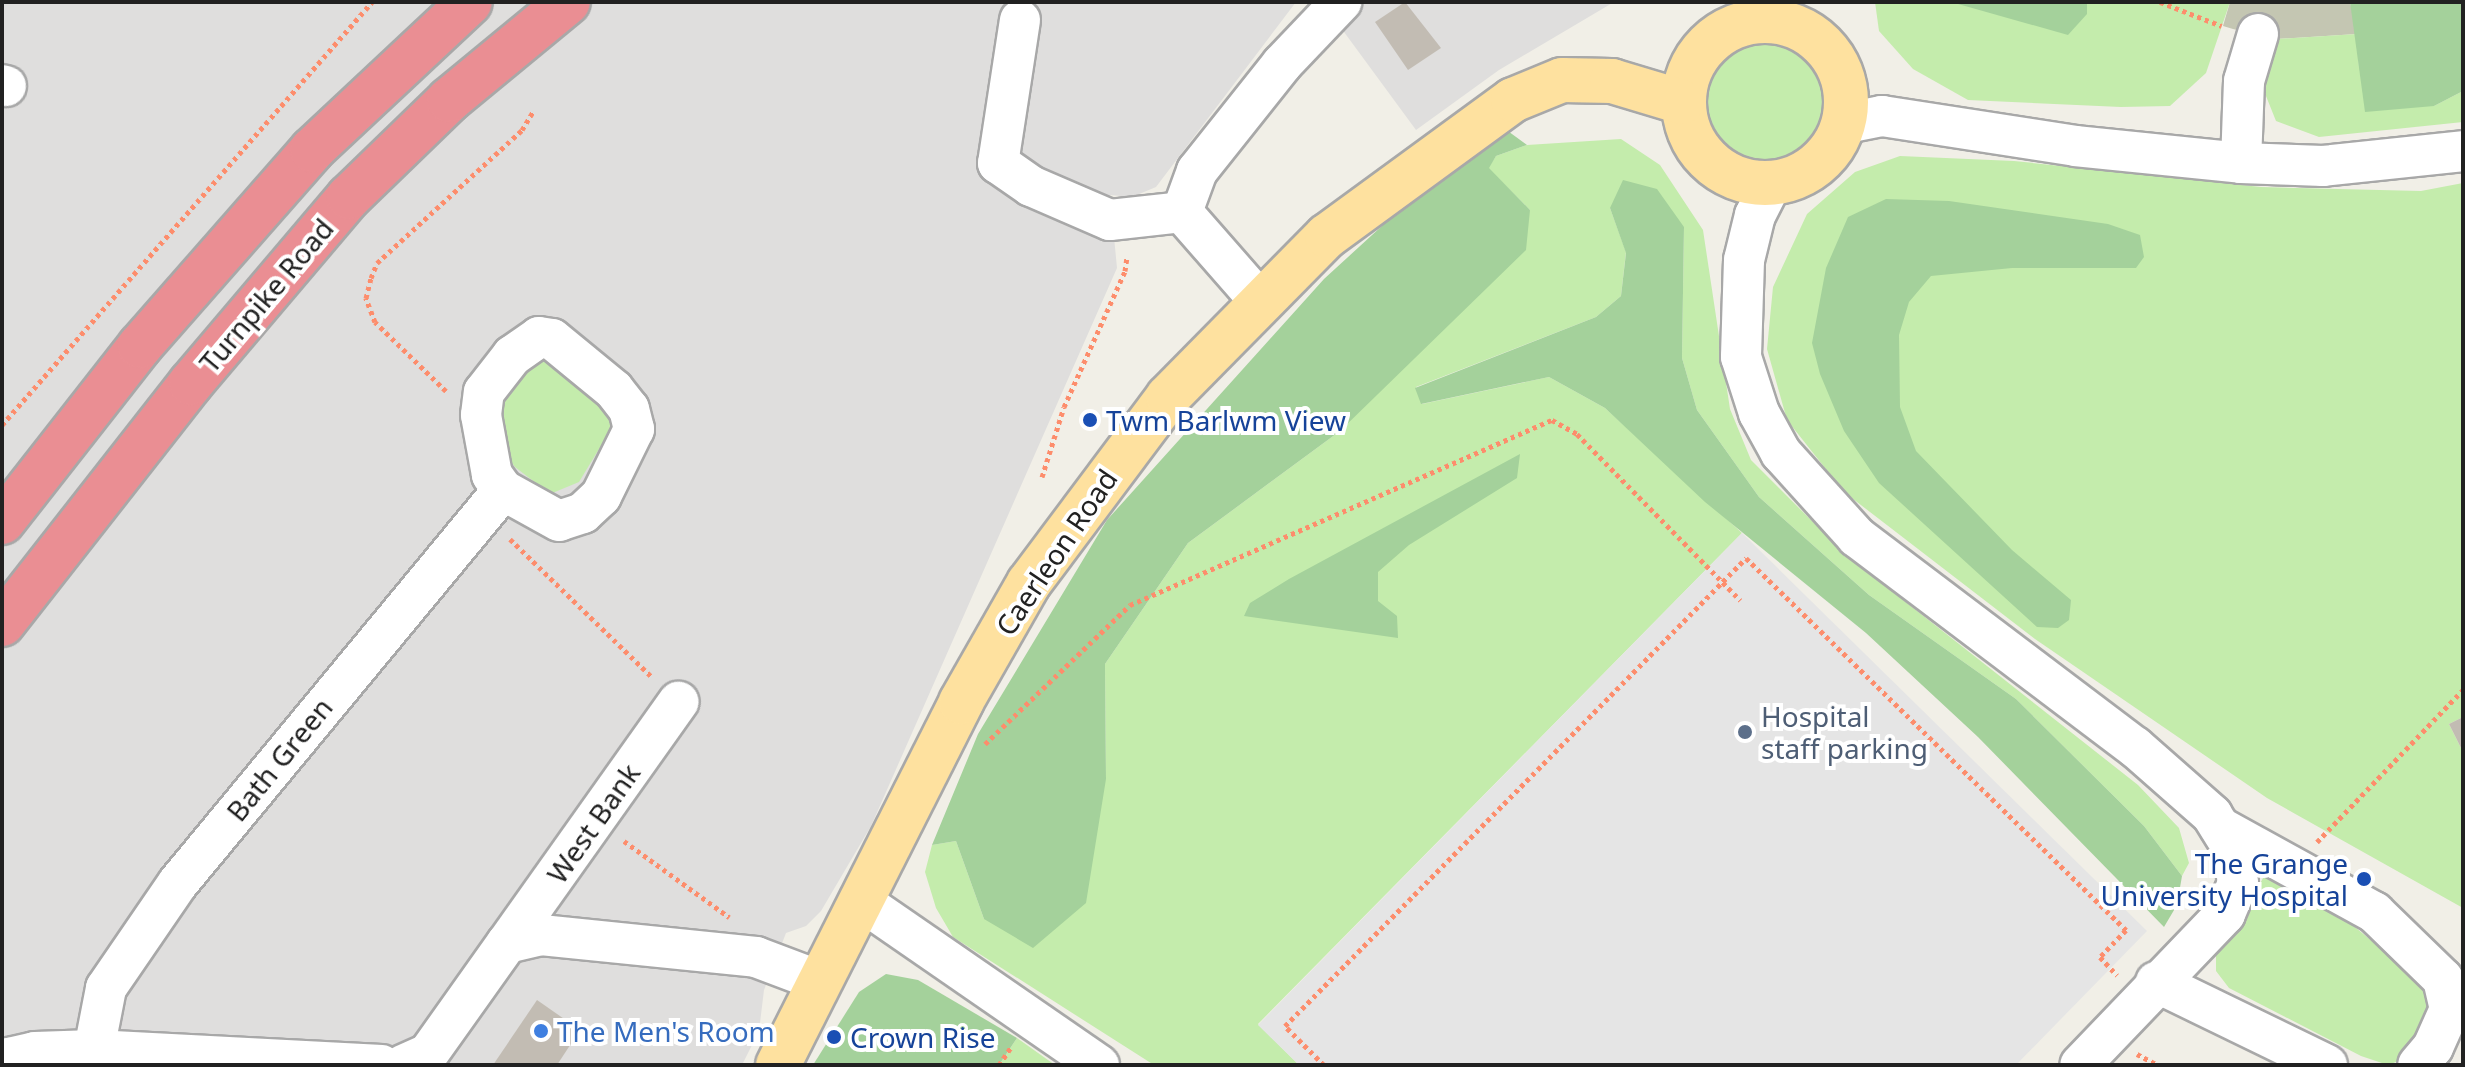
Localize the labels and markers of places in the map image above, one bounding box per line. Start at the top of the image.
place label: Twm Barlwm View [1106,403,1346,437]
marker: Twm Barlwm View [1081,411,1099,429]
place label: Hospital staff parking [1761,699,1928,765]
marker: Hospital staff parking [1736,723,1754,741]
place label: The Grange University Hospital [2101,846,2348,912]
marker: The Grange University Hospital [2355,870,2373,888]
place label: The Men's Room [557,1014,775,1048]
place label: Crown Rise [850,1020,996,1054]
marker: The Men's Room [532,1022,550,1040]
marker: Crown Rise [825,1028,843,1046]

